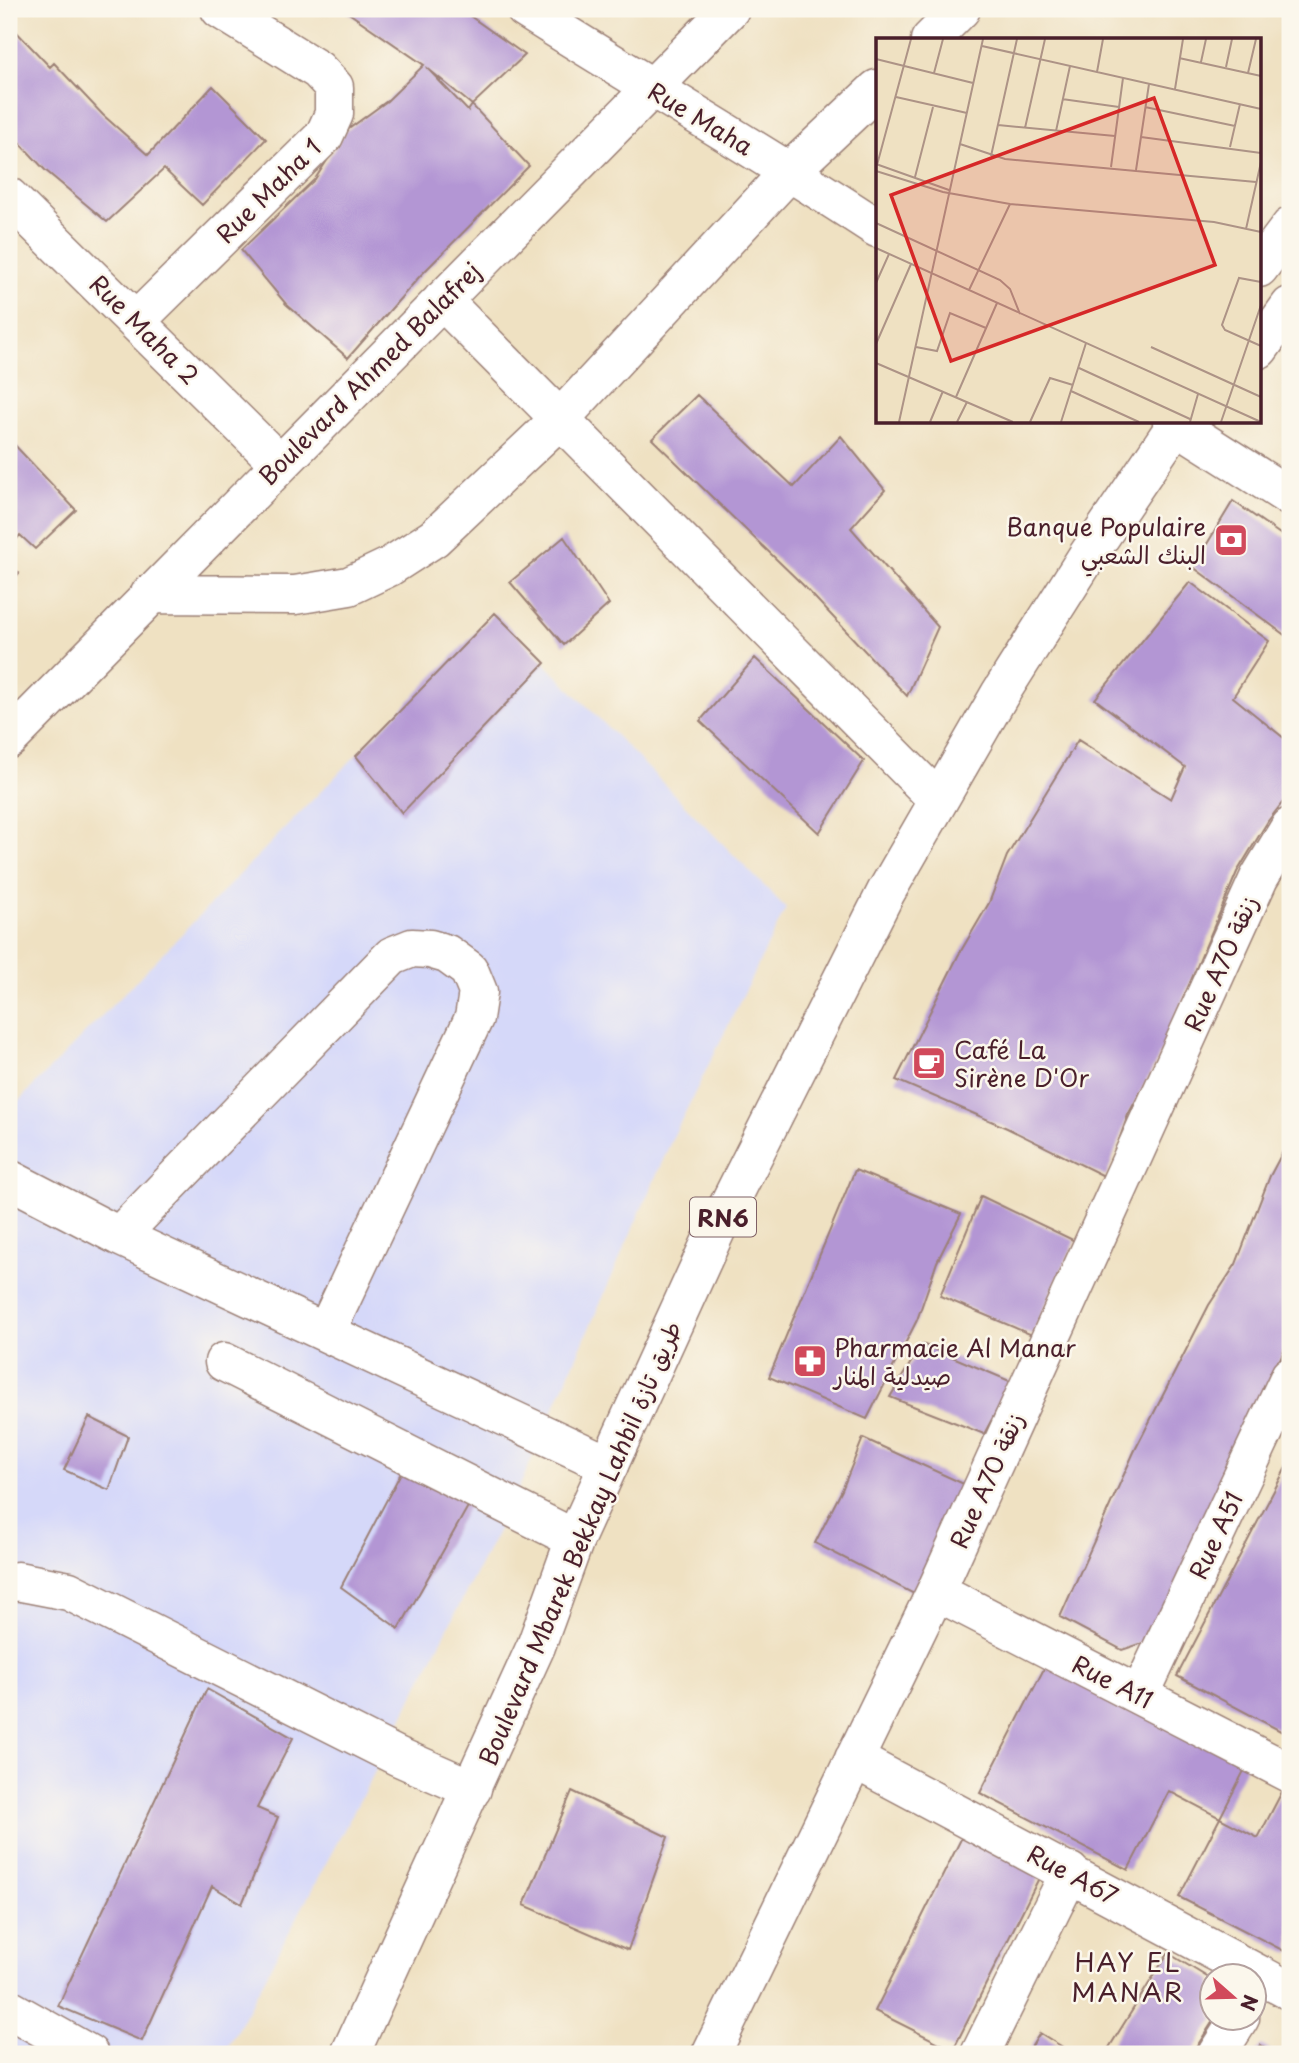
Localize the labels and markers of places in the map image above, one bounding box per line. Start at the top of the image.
place label: Banque Populaire البنك الشعبي [1006,508,1206,577]
bank icon: Banque Populaire البنك الشعبي [1212,521,1250,559]
place label: Café La Sirène D'Or [954,1031,1089,1095]
cafe icon: Café La Sirène D'Or [910,1044,948,1082]
place label: Pharmacie Al Manar صيدلية المنار [832,1329,1076,1393]
pharmacy icon: Pharmacie Al Manar صيدلية المنار [791,1342,829,1380]

